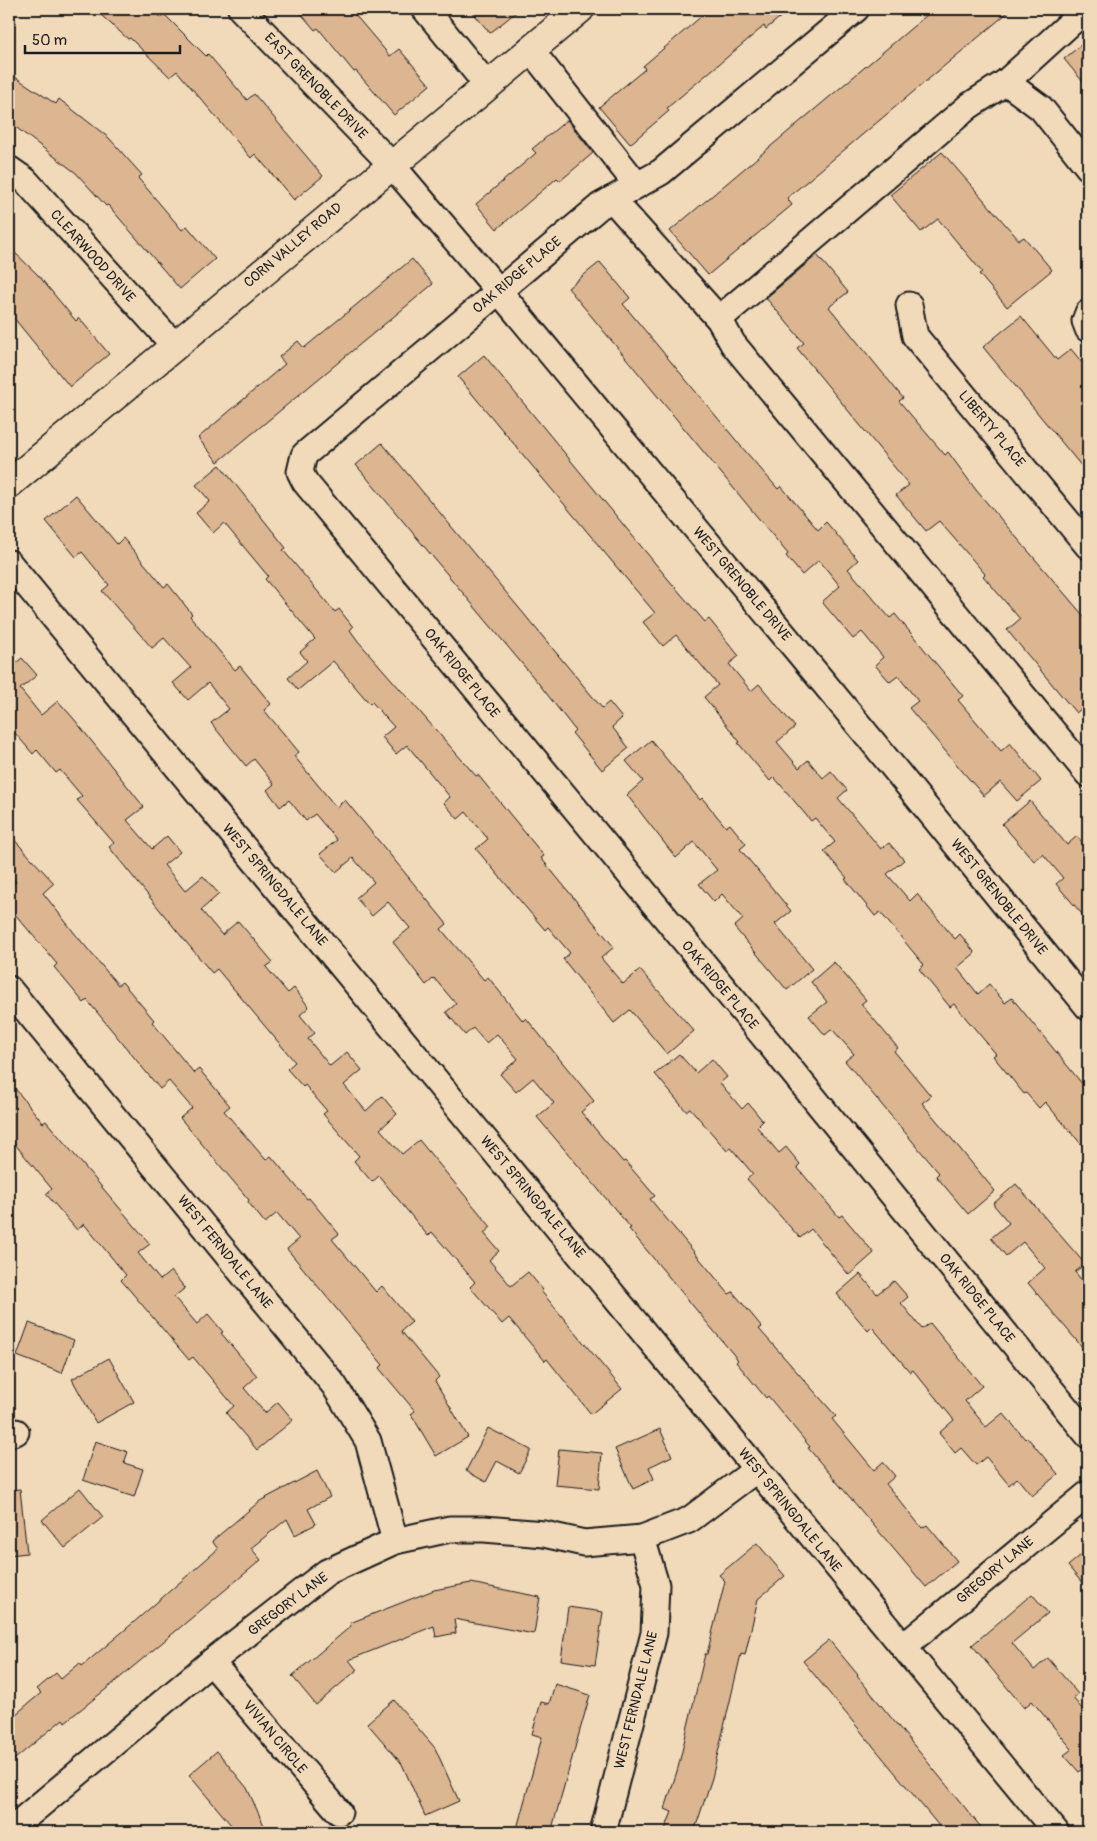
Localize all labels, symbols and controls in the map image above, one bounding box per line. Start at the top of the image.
scale bar [25,22,180,54]
street label: EAST GRENOBLE DRIVE [261,29,371,143]
text: 50 m [32,31,67,50]
street label: CORN VALLEY ROAD [240,199,346,291]
street label: CLEARWOOD DRIVE [47,206,139,306]
street label: OAK RIDGE PLACE [469,233,565,317]
street label: LIBERTY PLACE [955,387,1029,471]
street label: WEST GRENOBLE DRIVE [689,523,795,645]
street label: OAK RIDGE PLACE [421,625,503,721]
street label: WEST SPRINGDALE LANE [219,820,331,950]
street label: WEST GRENOBLE DRIVE [947,836,1051,958]
street label: OAK RIDGE PLACE [678,937,762,1033]
street label: WEST SPRINGDALE LANE [477,1132,589,1262]
street label: WEST FERNDALE LANE [174,1192,276,1312]
street label: OAK RIDGE PLACE [936,1250,1018,1346]
street label: WEST SPRINGDALE LANE [735,1445,845,1575]
street label: GREGORY LANE [953,1533,1037,1607]
street label: GREGORY LANE [245,1568,331,1640]
street label: WEST FERNDALE LANE [611,1629,661,1771]
street label: VIVIAN CIRCLE [239,1697,311,1777]

